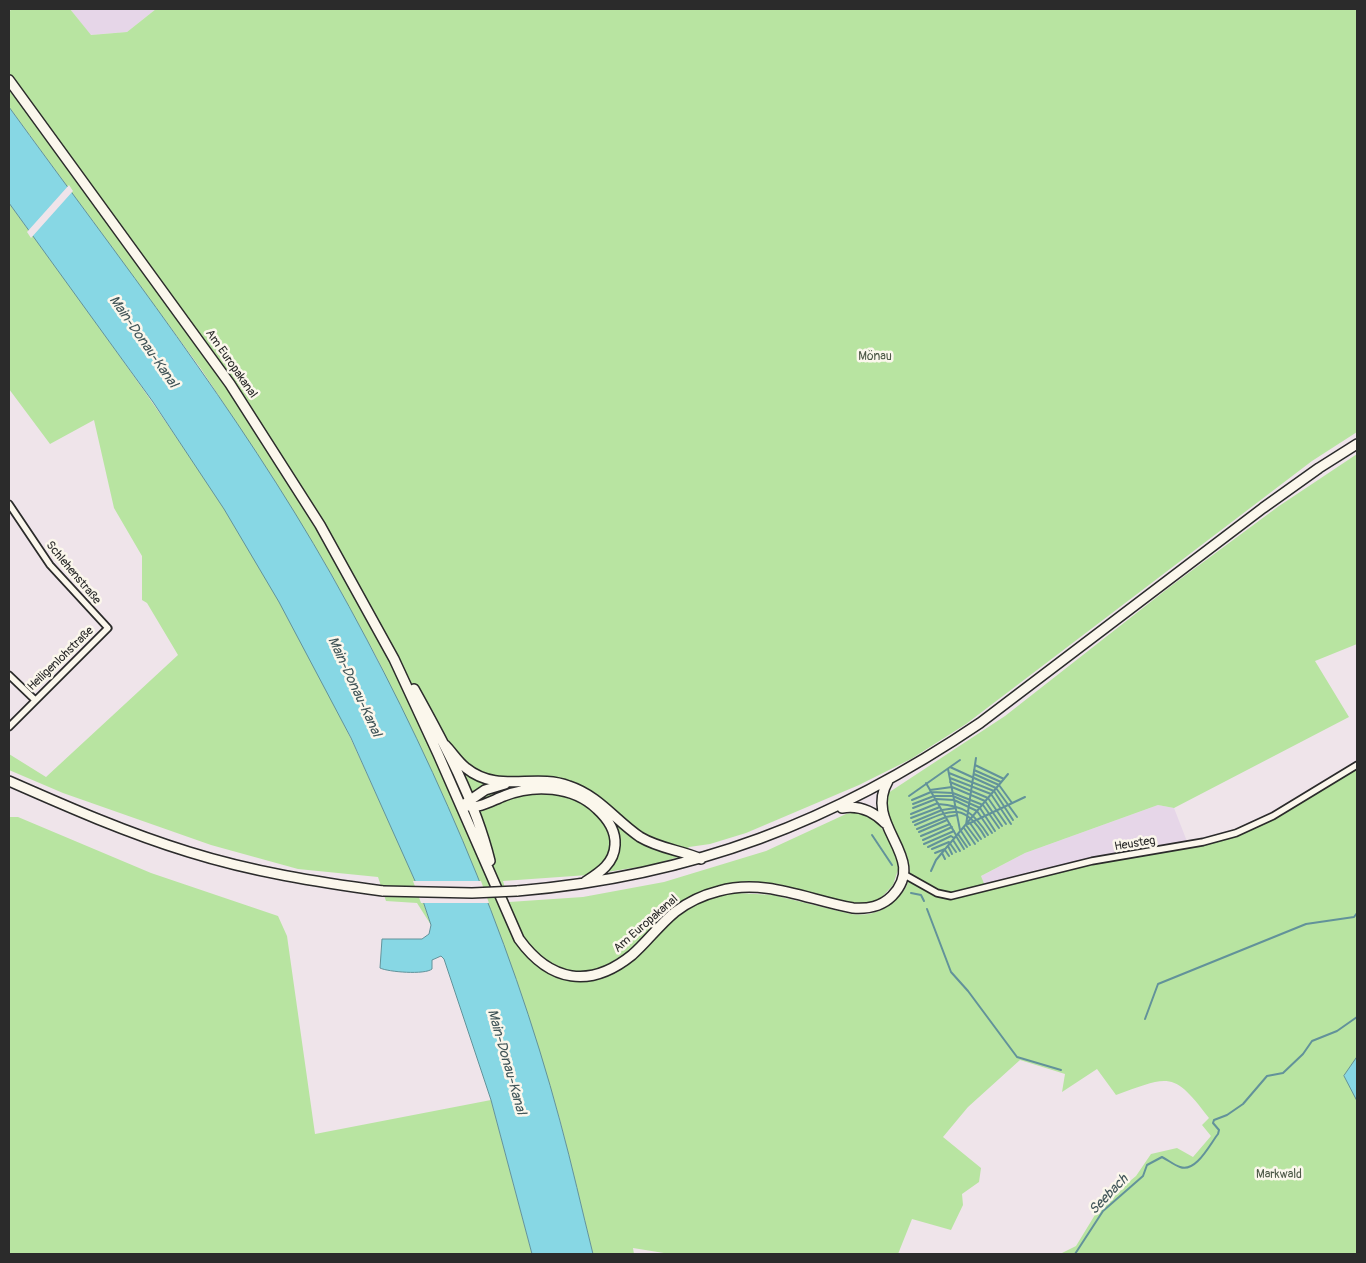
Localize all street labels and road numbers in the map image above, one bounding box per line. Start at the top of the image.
street label: Am Europakanal [202,327,260,401]
street label: Schlehenstraße [42,539,104,607]
street label: Heiligenlohstraße [25,624,97,694]
street label: Heusteg [1114,834,1156,854]
street label: Am Europakanal [611,892,681,956]

